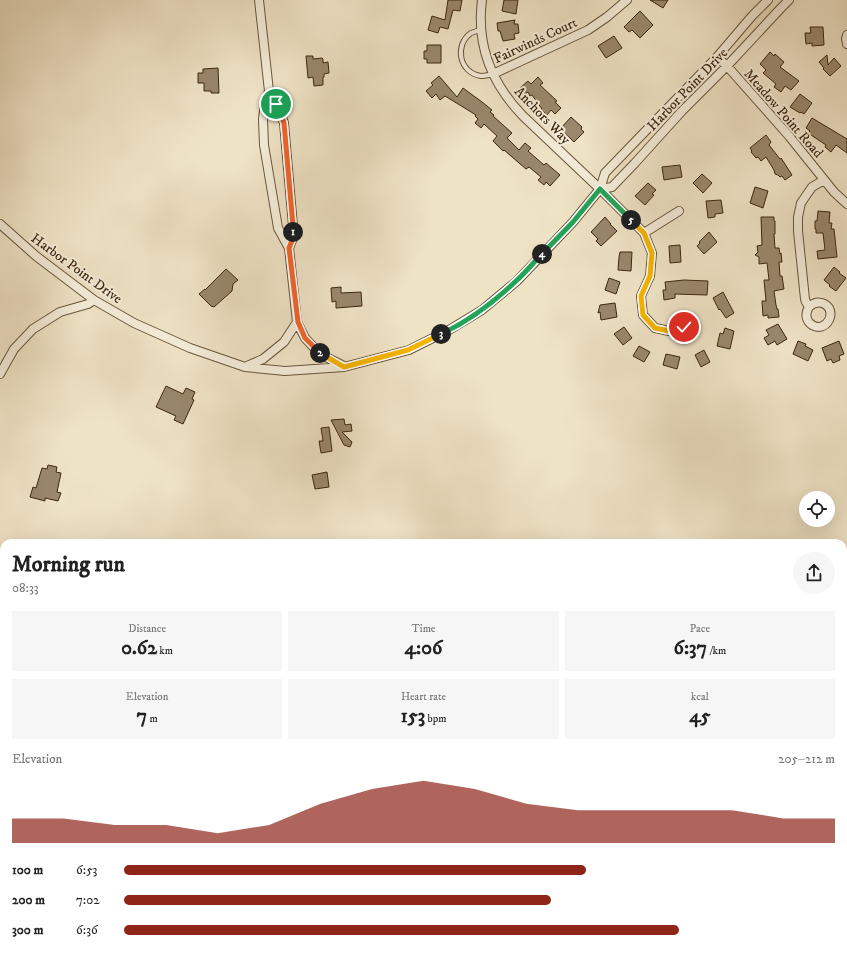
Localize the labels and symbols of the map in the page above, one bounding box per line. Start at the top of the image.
street label: Fairwinds Court [491,13,581,68]
street label: Harbor Point Drive [644,44,732,135]
street label: Meadow Point Road [740,65,827,162]
street label: Anchors Way [510,83,575,149]
pin [259,87,293,121]
pin: 5 [621,210,641,230]
pin: 1 [283,222,303,242]
street label: Harbor Point Drive [27,230,126,308]
pin: 4 [532,244,552,264]
pin [667,310,701,344]
pin: 3 [431,324,451,344]
pin: 2 [310,343,330,363]

